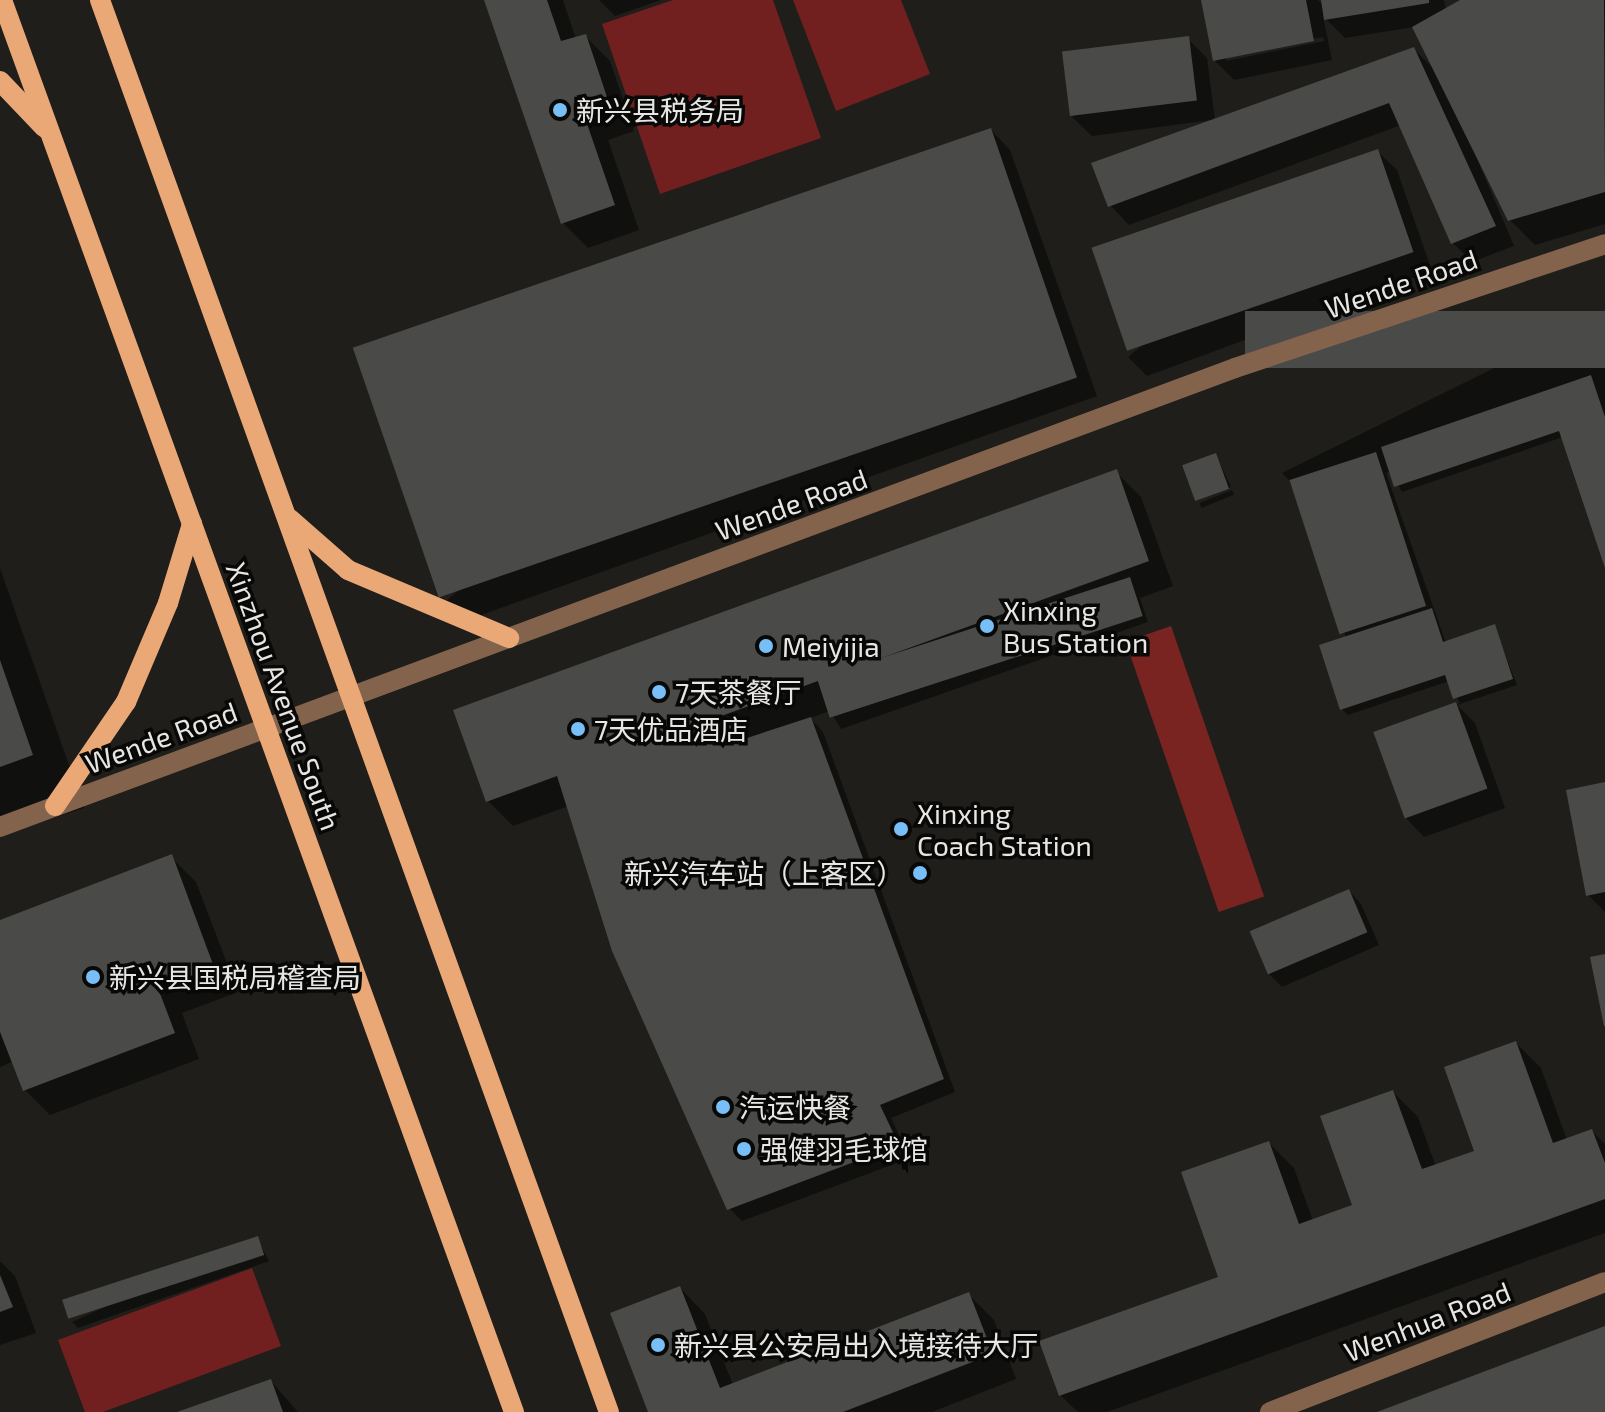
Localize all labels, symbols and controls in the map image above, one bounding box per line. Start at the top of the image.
place label: 新兴县税务局 [576,93,744,127]
marker: 新兴县税务局 [551,101,569,119]
street label: Wende Road [1320,241,1482,325]
street label: Wende Road [710,461,872,547]
street label: Xinzhou Avenue South [220,557,348,835]
place label: Xinxing Bus Station [1003,593,1148,659]
marker: Xinxing Bus Station [978,617,996,635]
place label: Meiyijia [782,629,880,663]
marker: Meiyijia [757,637,775,655]
place label: 7天茶餐厅 [675,675,801,709]
marker: 7天茶餐厅 [650,683,668,701]
street label: Wende Road [80,694,242,780]
place label: 7天优品酒店 [594,712,748,746]
marker: 7天优品酒店 [569,720,587,738]
place label: Xinxing Coach Station [917,796,1092,862]
marker: Xinxing Coach Station [892,820,910,838]
place label: 新兴汽车站（上客区） [624,856,904,890]
marker: 新兴汽车站（上客区） [911,864,929,882]
place label: 新兴县国税局稽查局 [109,960,361,994]
marker: 新兴县国税局稽查局 [84,968,102,986]
place label: 汽运快餐 [739,1090,851,1124]
marker: 汽运快餐 [714,1098,732,1116]
place label: 强健羽毛球馆 [760,1132,928,1166]
marker: 强健羽毛球馆 [735,1140,753,1158]
street label: Wenhua Road [1339,1274,1515,1368]
place label: 新兴县公安局出入境接待大厅 [674,1328,1038,1362]
marker: 新兴县公安局出入境接待大厅 [649,1336,667,1354]

